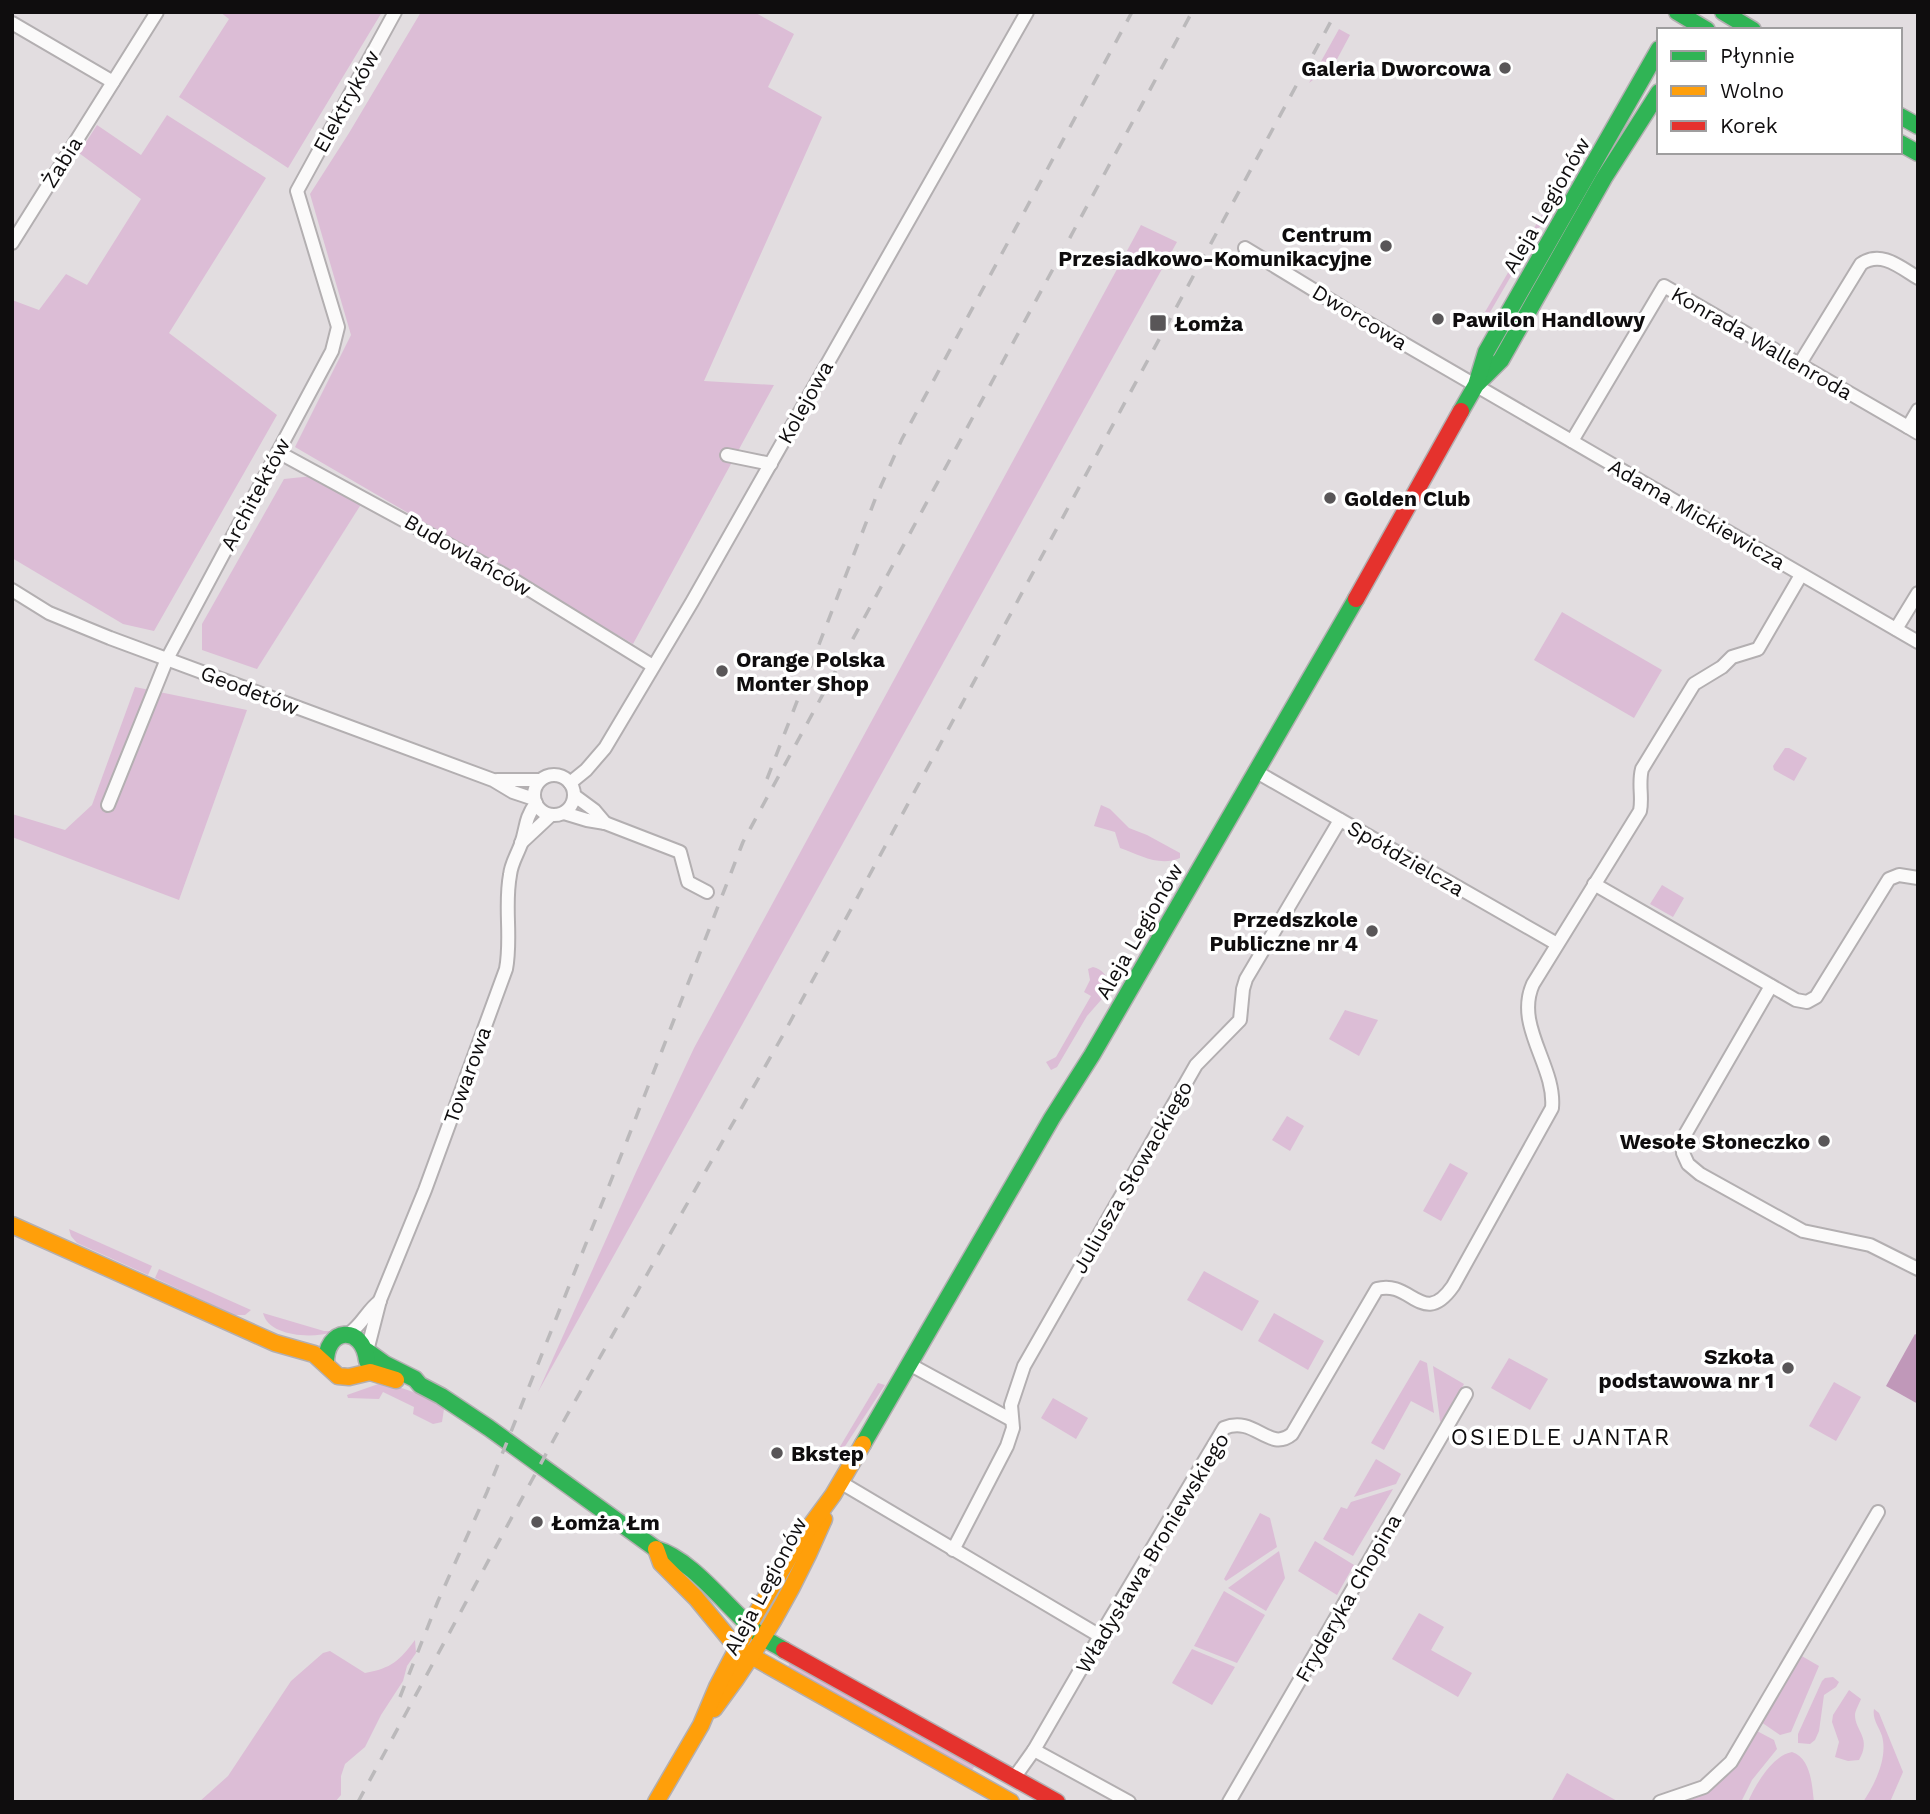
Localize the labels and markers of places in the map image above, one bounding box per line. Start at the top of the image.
place label: Galeria Dworcowa [1301,56,1492,81]
marker: Galeria Dworcowa [1497,60,1513,76]
place label: Centrum Przesiadkowo-Komunikacyjne [1058,222,1372,271]
marker: Centrum Przesiadkowo-Komunikacyjne [1378,238,1394,254]
place label: Pawilon Handlowy [1452,307,1645,332]
place label: Łomża [1174,311,1244,336]
marker: Pawilon Handlowy [1430,311,1446,327]
marker: Łomża [1148,313,1168,333]
place label: Golden Club [1344,486,1470,511]
marker: Golden Club [1322,490,1338,506]
place label: Orange Polska Monter Shop [736,647,886,696]
marker: Orange Polska Monter Shop [714,663,730,679]
place label: Przedszkole Publiczne nr 4 [1210,907,1358,956]
marker: Przedszkole Publiczne nr 4 [1364,923,1380,939]
place label: Wesołe Słoneczko [1620,1129,1810,1154]
marker: Wesołe Słoneczko [1816,1133,1832,1149]
place label: Szkoła podstawowa nr 1 [1598,1344,1775,1393]
marker: Szkoła podstawowa nr 1 [1780,1360,1796,1376]
place label: Bkstep [791,1441,864,1466]
marker: Bkstep [769,1445,785,1461]
place label: Łomża Łm [551,1510,660,1535]
marker: Łomża Łm [529,1514,545,1530]

